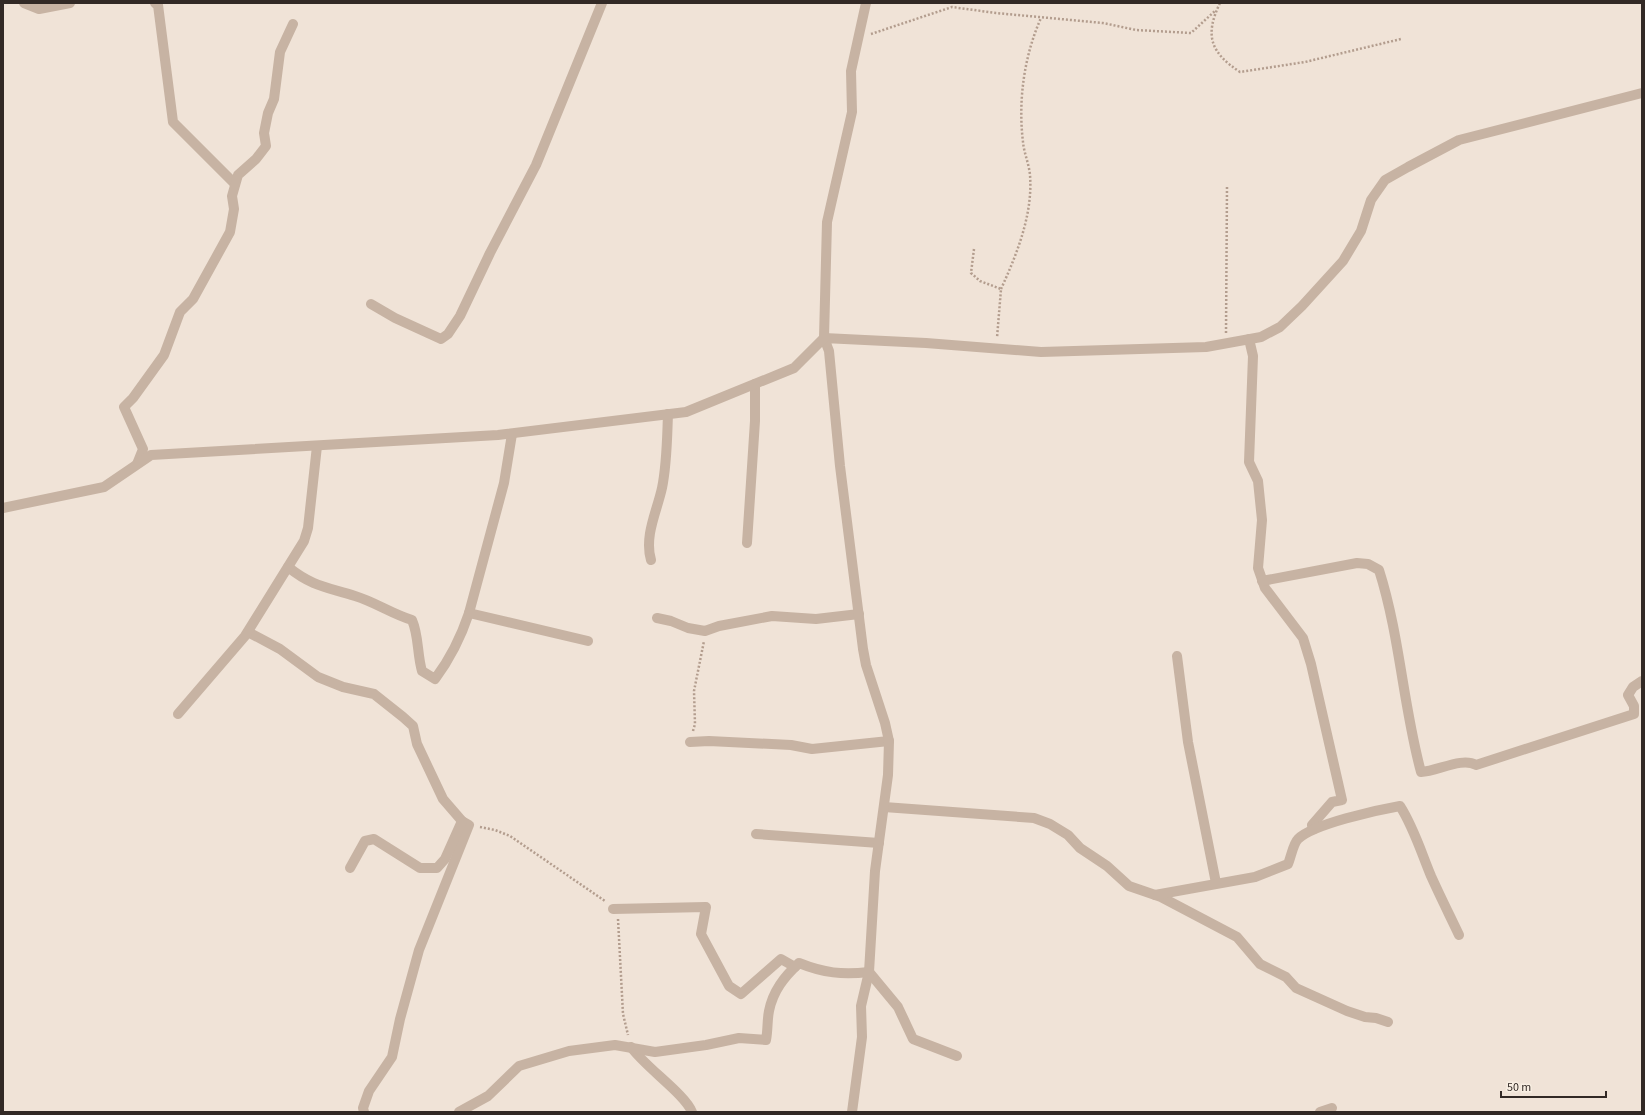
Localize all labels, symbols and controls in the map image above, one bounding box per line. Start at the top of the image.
scale bar [1501,1073,1606,1099]
text: 50 m [1507,1079,1531,1096]

